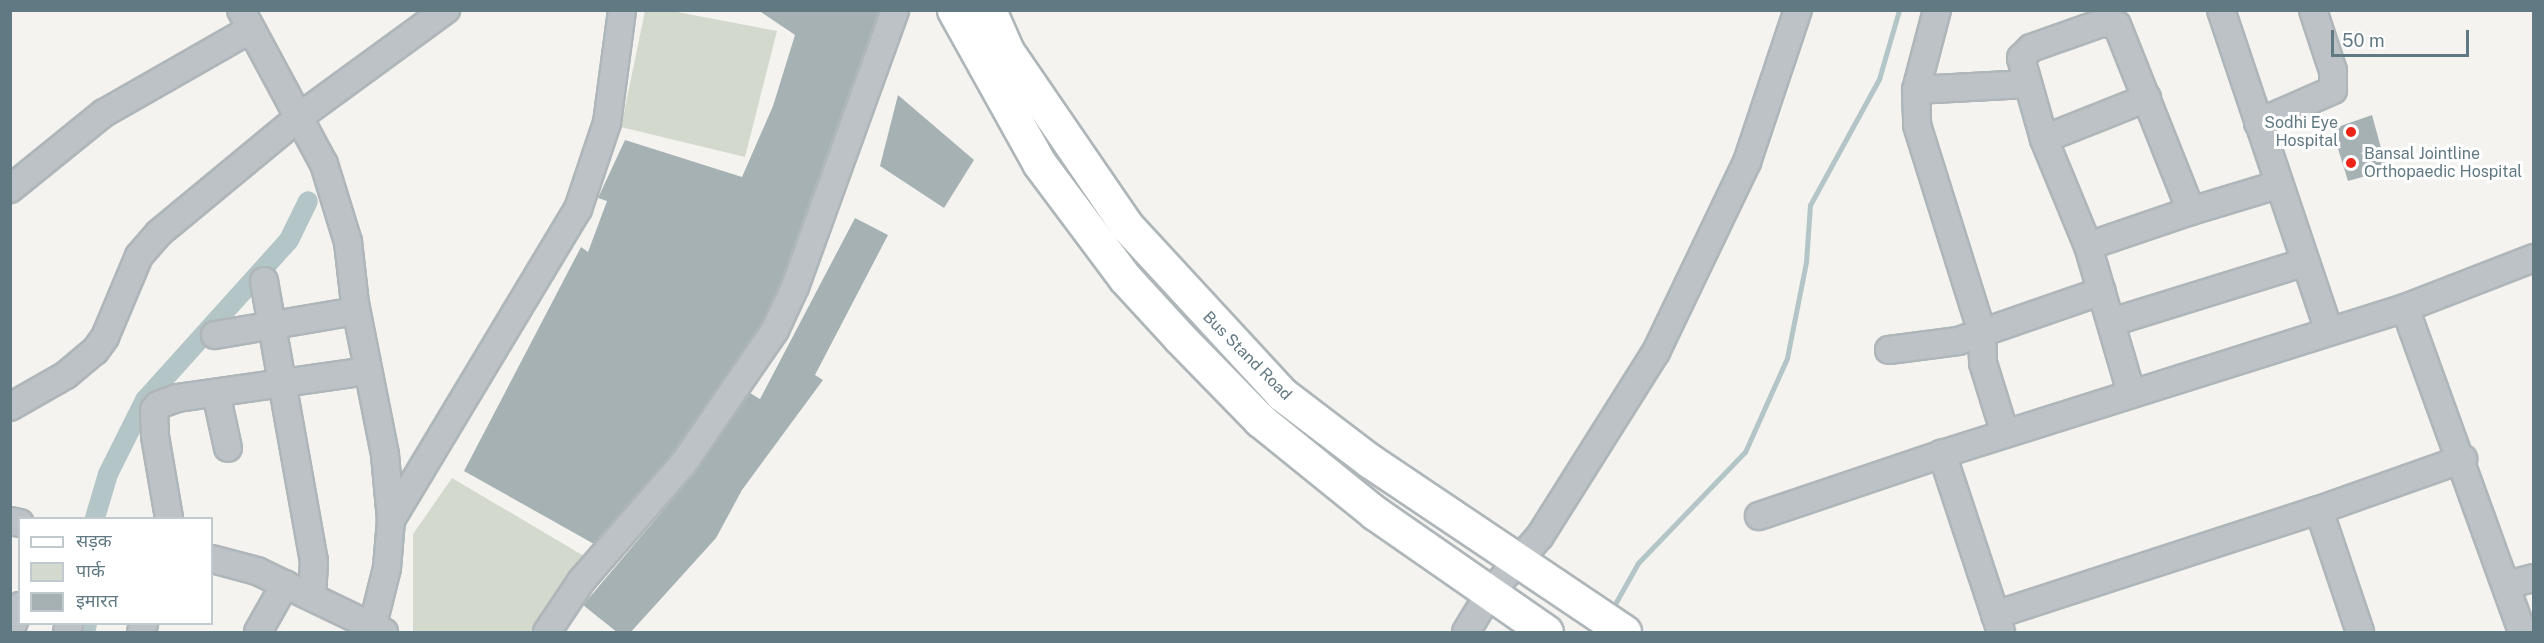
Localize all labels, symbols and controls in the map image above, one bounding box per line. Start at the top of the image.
scale bar [2334,18,2472,56]
text: 50 m [2342,30,2385,51]
place label: Sodhi Eye Hospital [2264,113,2338,151]
marker: Sodhi Eye Hospital [2342,123,2360,141]
place label: Bansal Jointline Orthopaedic Hospital [2364,144,2522,182]
marker: Bansal Jointline Orthopaedic Hospital [2342,154,2360,172]
street label: Bus Stand Road [1199,308,1295,404]
legend [18,517,213,625]
text: सड़क [76,530,112,551]
text: पार्क [76,560,105,581]
text: इमारत [76,590,118,611]

